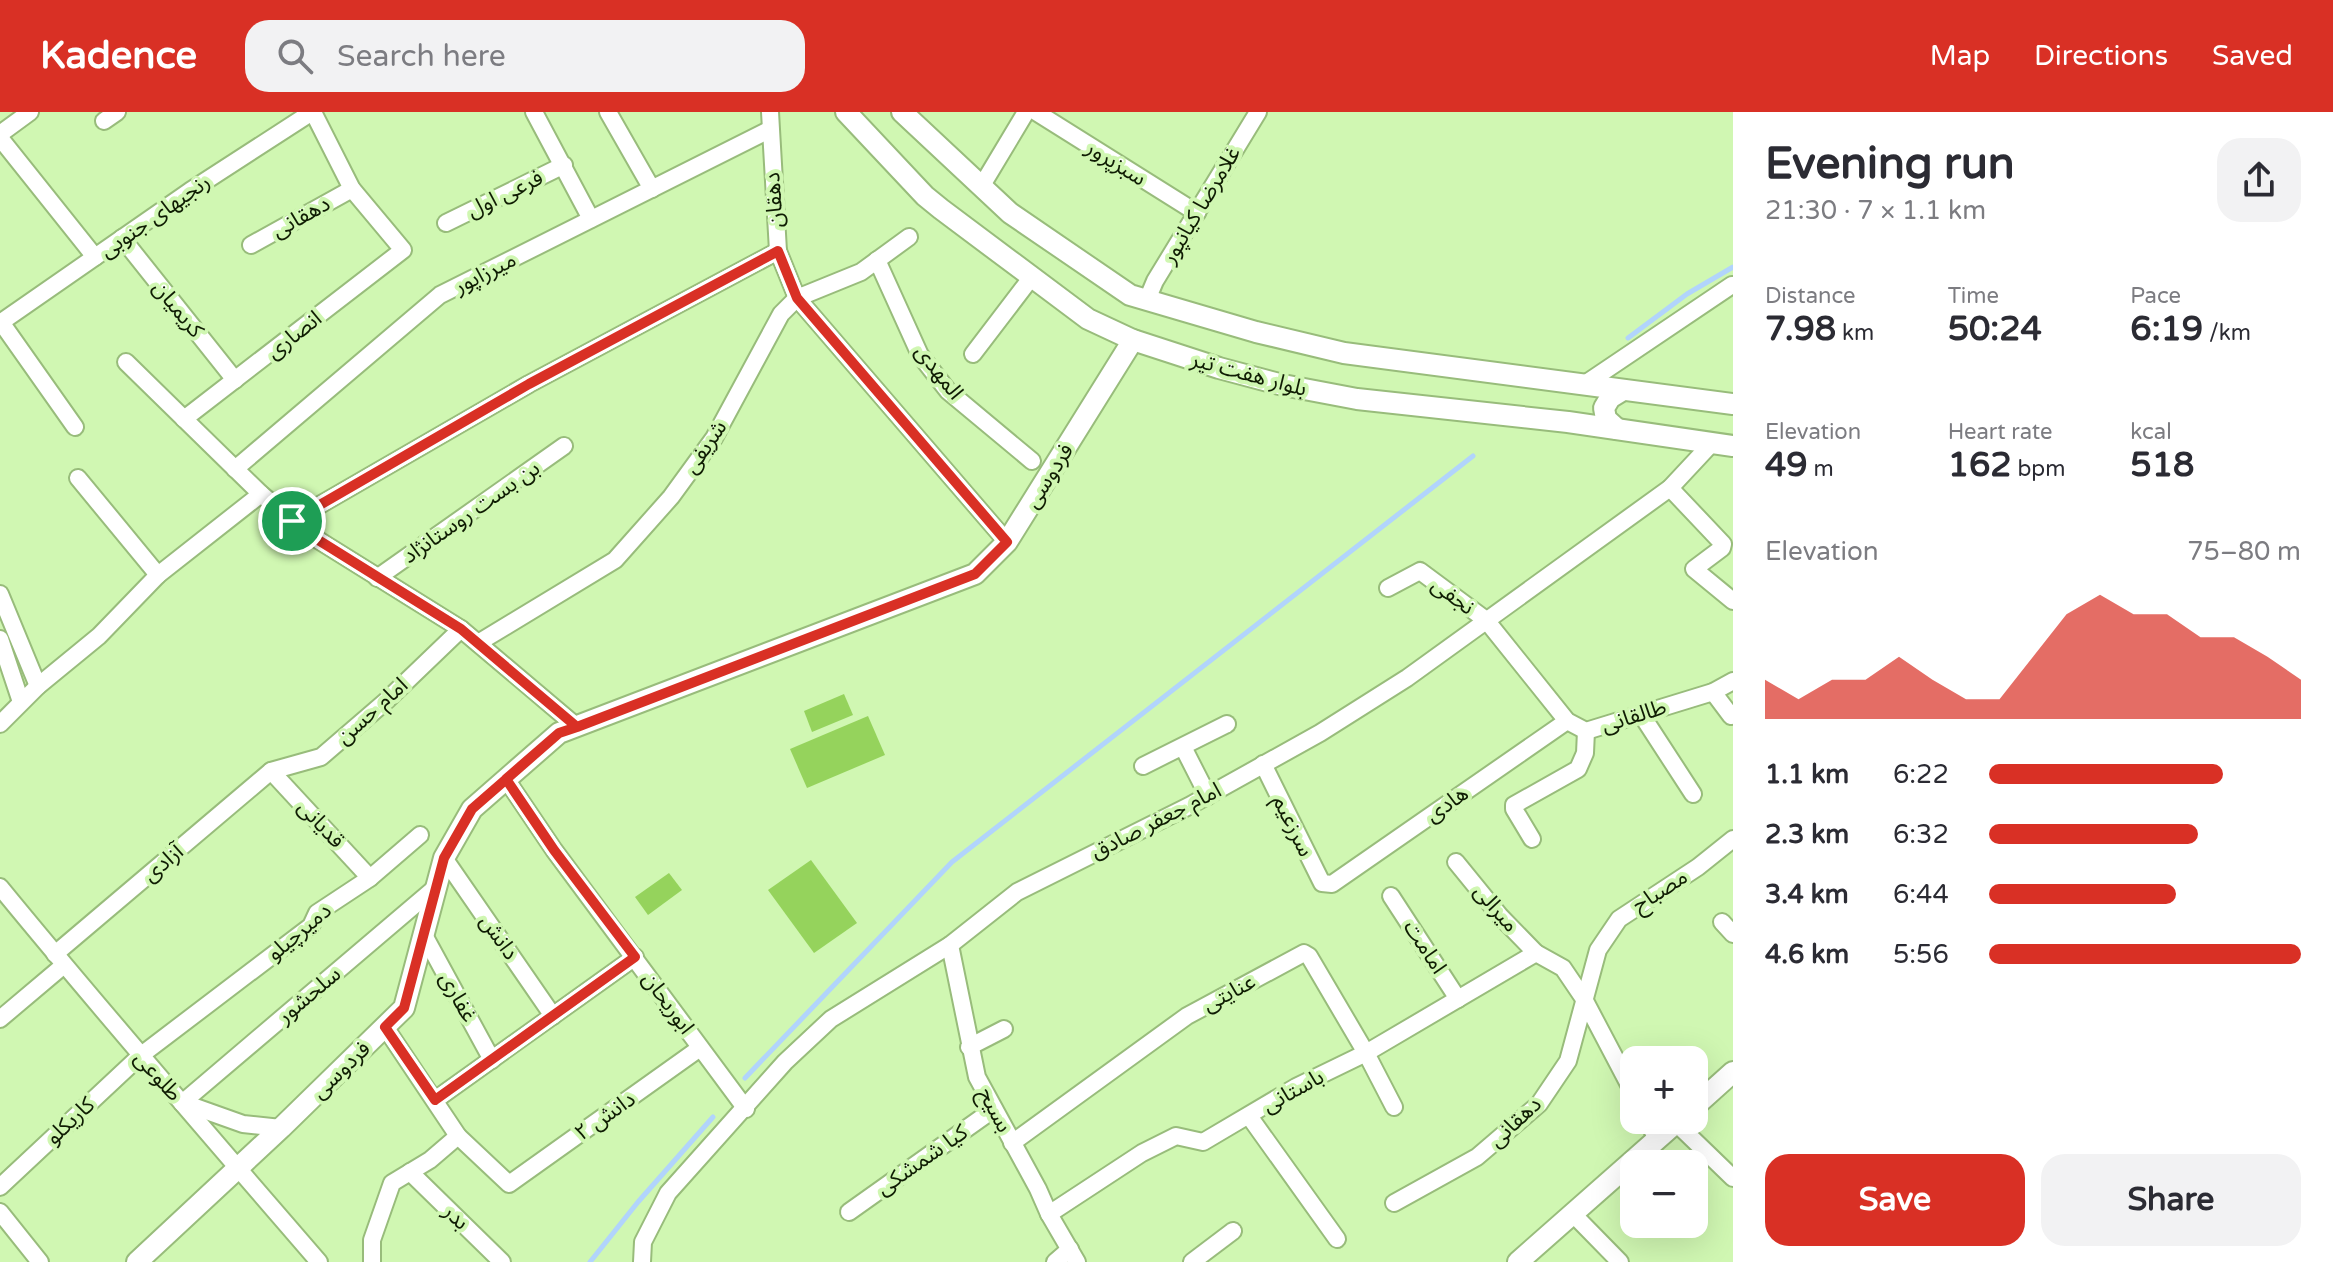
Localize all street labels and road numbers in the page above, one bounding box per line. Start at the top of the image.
street label: سبزپرور [1080,134,1151,193]
street label: غلامرضا کیانپور [1155,142,1247,270]
street label: فرعی اول [463,164,547,224]
street label: رنجیهای جنوبی [95,168,215,264]
street label: دهقان [759,171,789,229]
street label: دهقانی [267,190,335,244]
street label: میرزاپور [449,246,521,301]
street label: کریمیان [147,275,209,344]
street label: انصاری [261,305,327,365]
street label: المهدی [909,339,969,405]
street label: بلوار هفت تیر [1187,346,1310,402]
street label: شریفی [678,415,732,479]
street label: فردوسی [1019,439,1079,513]
street label: بن بست روستانژاد [397,455,545,569]
street label: نجفی [1426,572,1480,620]
street label: امام حسن [331,672,415,752]
street label: طالقانی [1598,694,1670,738]
street label: امام جعفر صادق [1086,777,1227,868]
street label: هادی [1421,780,1473,828]
street label: سرزعیم [1264,791,1319,862]
street label: قدیانی [292,794,350,854]
street label: آزادی [137,838,190,887]
street label: مصباح [1628,864,1694,921]
street label: میرالی [1468,879,1524,937]
street label: دمیرچیلو [261,898,337,967]
street label: دانش [474,909,524,965]
street label: امامت [1398,915,1452,979]
street label: سلحشور [271,961,346,1030]
street label: غفاری [434,967,482,1027]
street label: ابوریحان [637,967,699,1039]
street label: عنایتی [1198,968,1260,1018]
street label: فردوسی [306,1036,376,1104]
street label: طلوعی [129,1045,187,1107]
street label: باستانی [1258,1064,1328,1118]
street label: بسیح [970,1083,1018,1138]
street label: دانش ۲ [570,1086,640,1146]
street label: کاریکلو [40,1091,101,1150]
street label: دهقانی [1483,1091,1547,1153]
street label: کیا شمشکی [871,1119,973,1201]
street label: بدر [437,1198,474,1235]

